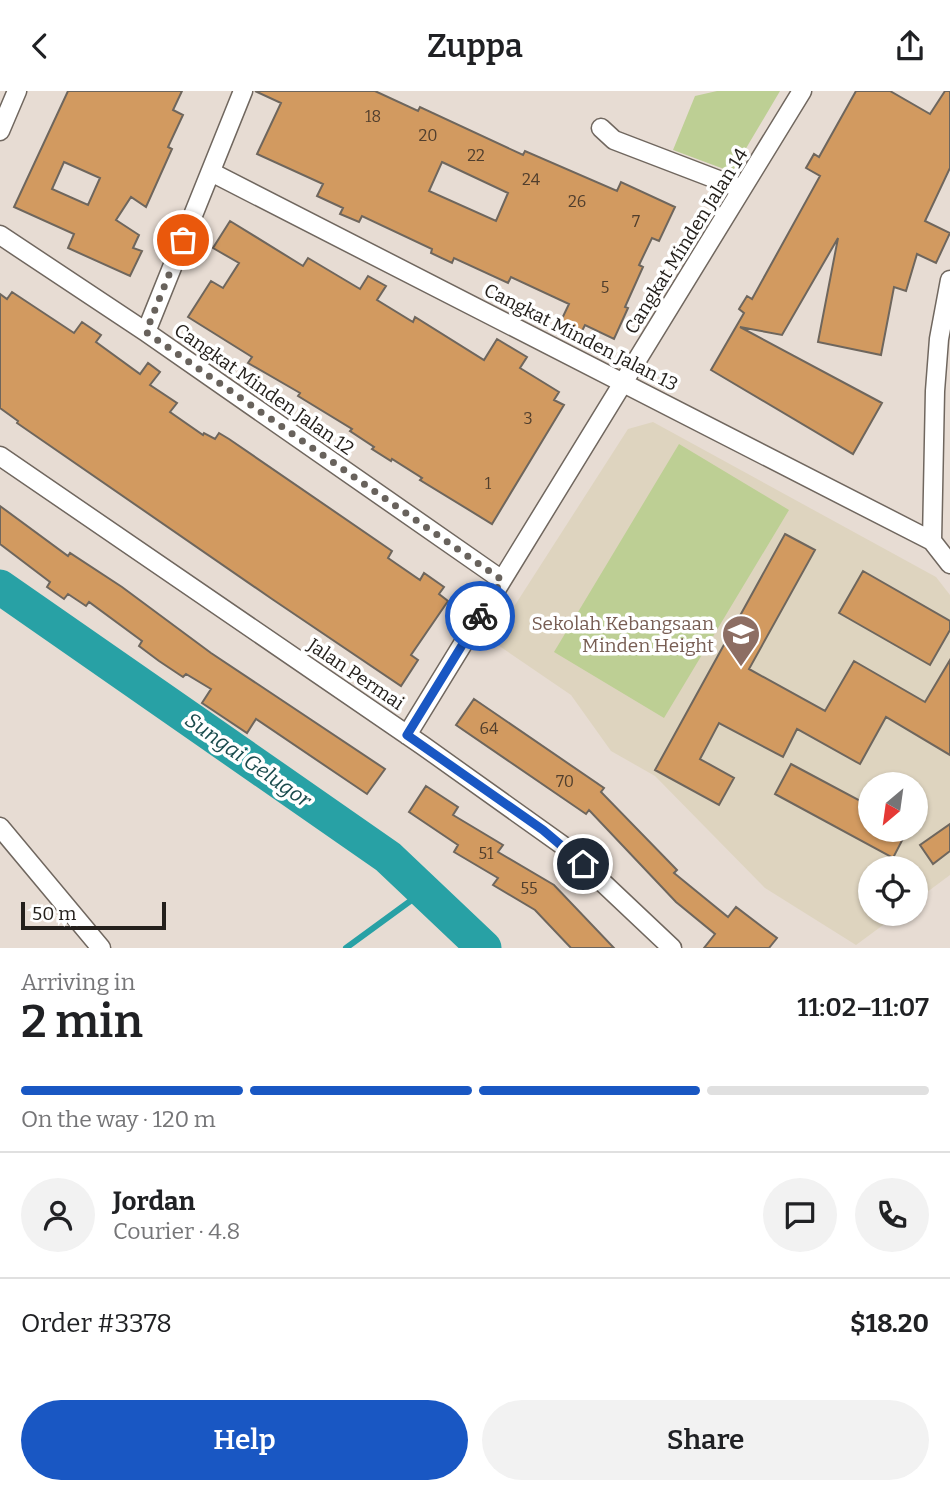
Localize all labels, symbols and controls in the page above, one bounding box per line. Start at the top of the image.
icon: back [21,27,59,65]
text: Zuppa [427,27,523,65]
icon: share [891,27,929,65]
house number: 18 [365,107,381,126]
house number: 20 [419,126,437,145]
street label: Cangkat Minden Jalan 14 [619,144,753,338]
house number: 22 [467,146,485,165]
house number: 24 [522,170,541,189]
house number: 26 [568,192,586,211]
pin [153,210,213,270]
house number: 7 [632,212,640,231]
icon: bag [164,221,202,259]
street label: Cangkat Minden Jalan 13 [480,278,682,396]
house number: 5 [601,278,609,297]
street label: Cangkat Minden Jalan 12 [170,318,358,460]
house number: 3 [523,409,533,428]
house number: 1 [485,474,492,493]
courier [445,581,515,651]
icon: bike [461,597,499,635]
place label: Sekolah Kebangsaan Minden Height [531,612,714,657]
school or university icon: Sekolah Kebangsaan Minden Height [720,613,762,668]
street label: Jalan Permai [303,633,409,715]
water label: Sungai Gelugor [180,707,317,814]
house number: 64 [480,719,499,738]
house number: 70 [556,772,574,791]
north arrow [858,772,928,842]
map controls [858,772,928,926]
pin [553,834,613,894]
house number: 51 [479,844,494,863]
icon: home [564,845,602,883]
button: locate [858,856,928,926]
house number: 55 [520,879,538,898]
scale bar [21,899,166,931]
text: 50 m [32,902,76,925]
text: Arriving in [21,968,135,996]
text: 11:02–11:07 [797,992,929,1023]
text: 2 min [21,994,143,1049]
text: On the way · 120 m [21,1105,216,1133]
button: person [21,1178,95,1252]
button: chat [763,1178,837,1252]
button: phone [855,1178,929,1252]
text: Jordan [113,1186,195,1217]
text: Courier · 4.8 [113,1217,240,1245]
text: Order #3378 [21,1308,172,1339]
text: $18.20 [850,1308,929,1339]
button: Help [21,1400,468,1480]
button: Share [482,1400,929,1480]

